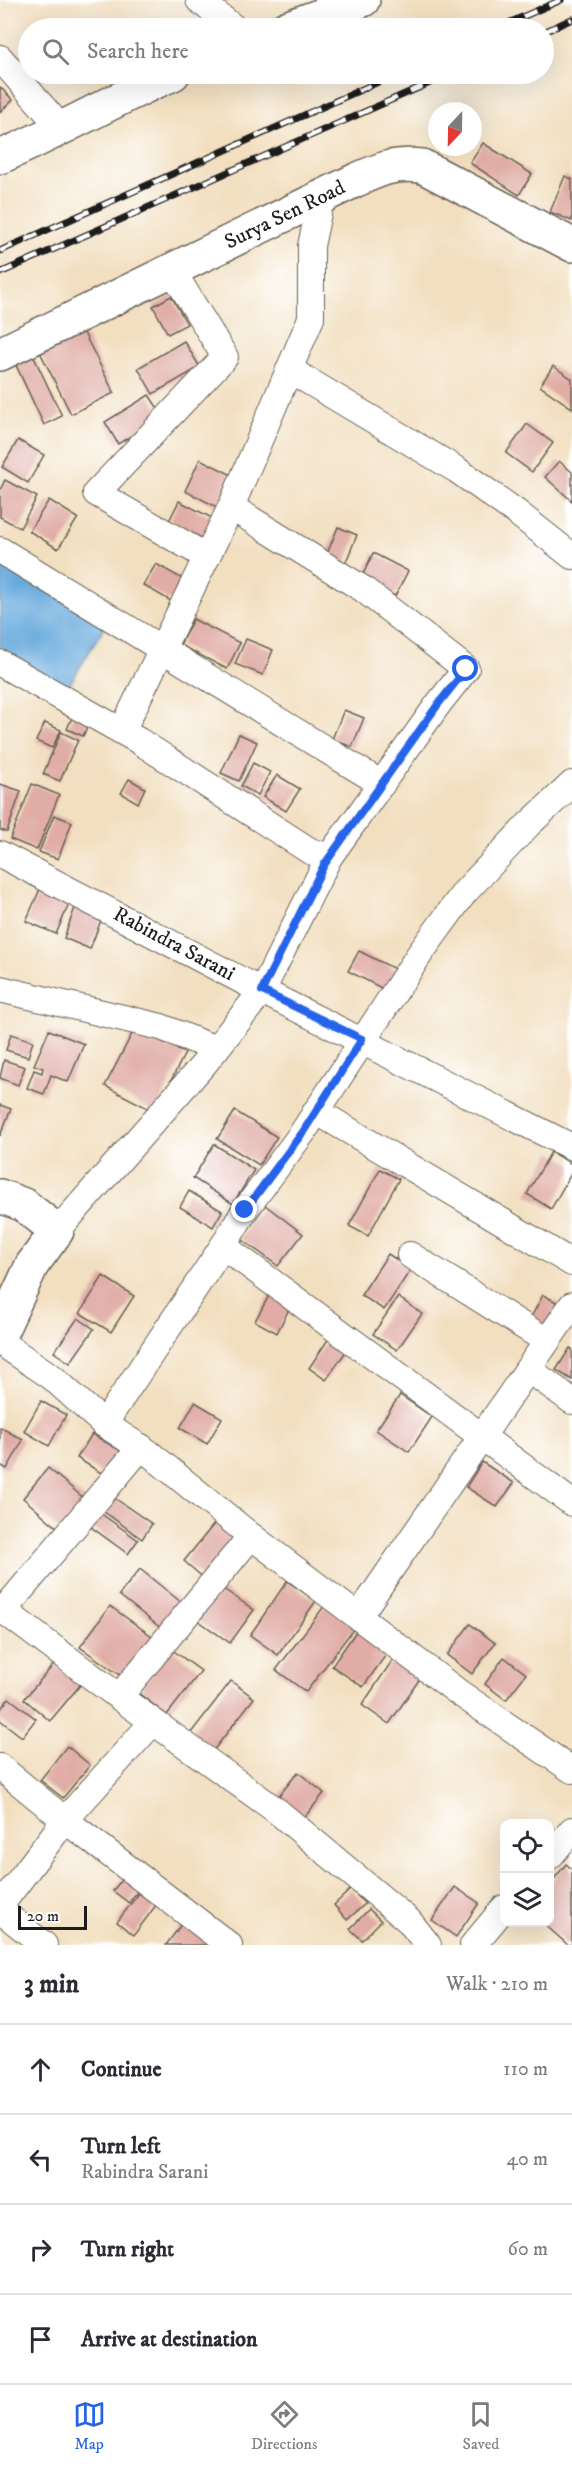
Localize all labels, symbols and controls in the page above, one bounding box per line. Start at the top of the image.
search box [18,18,554,84]
icon: search [39,35,72,68]
text: Search here [87,38,189,65]
north arrow [428,102,482,156]
street label: Surya Sen Road [220,174,350,255]
route start [452,655,478,681]
street label: Rabindra Sarani [109,901,239,987]
route end [231,1196,257,1222]
map controls [500,1819,554,1927]
button: locate [500,1819,554,1873]
button: layers [500,1873,554,1927]
scale bar [18,1903,87,1930]
text: 20 m [27,1906,59,1926]
text: 3 min [24,1968,79,2001]
text: Walk · 210 m [446,1972,548,1997]
icon: ahead [24,2053,57,2086]
text: Continue [81,2056,162,2083]
text: 110 m [503,2057,548,2082]
text: Turn left [81,2133,161,2160]
icon: left [24,2143,57,2176]
text: 40 m [506,2147,548,2172]
text: Rabindra Sarani [81,2160,208,2185]
icon: right [24,2233,57,2266]
text: Turn right [81,2236,174,2263]
text: 60 m [508,2237,548,2262]
icon: arrive [24,2323,57,2356]
text: Arrive at destination [81,2326,258,2353]
tab: Map [73,2398,106,2454]
tab: Directions [251,2398,317,2454]
tab: Saved [463,2398,499,2454]

